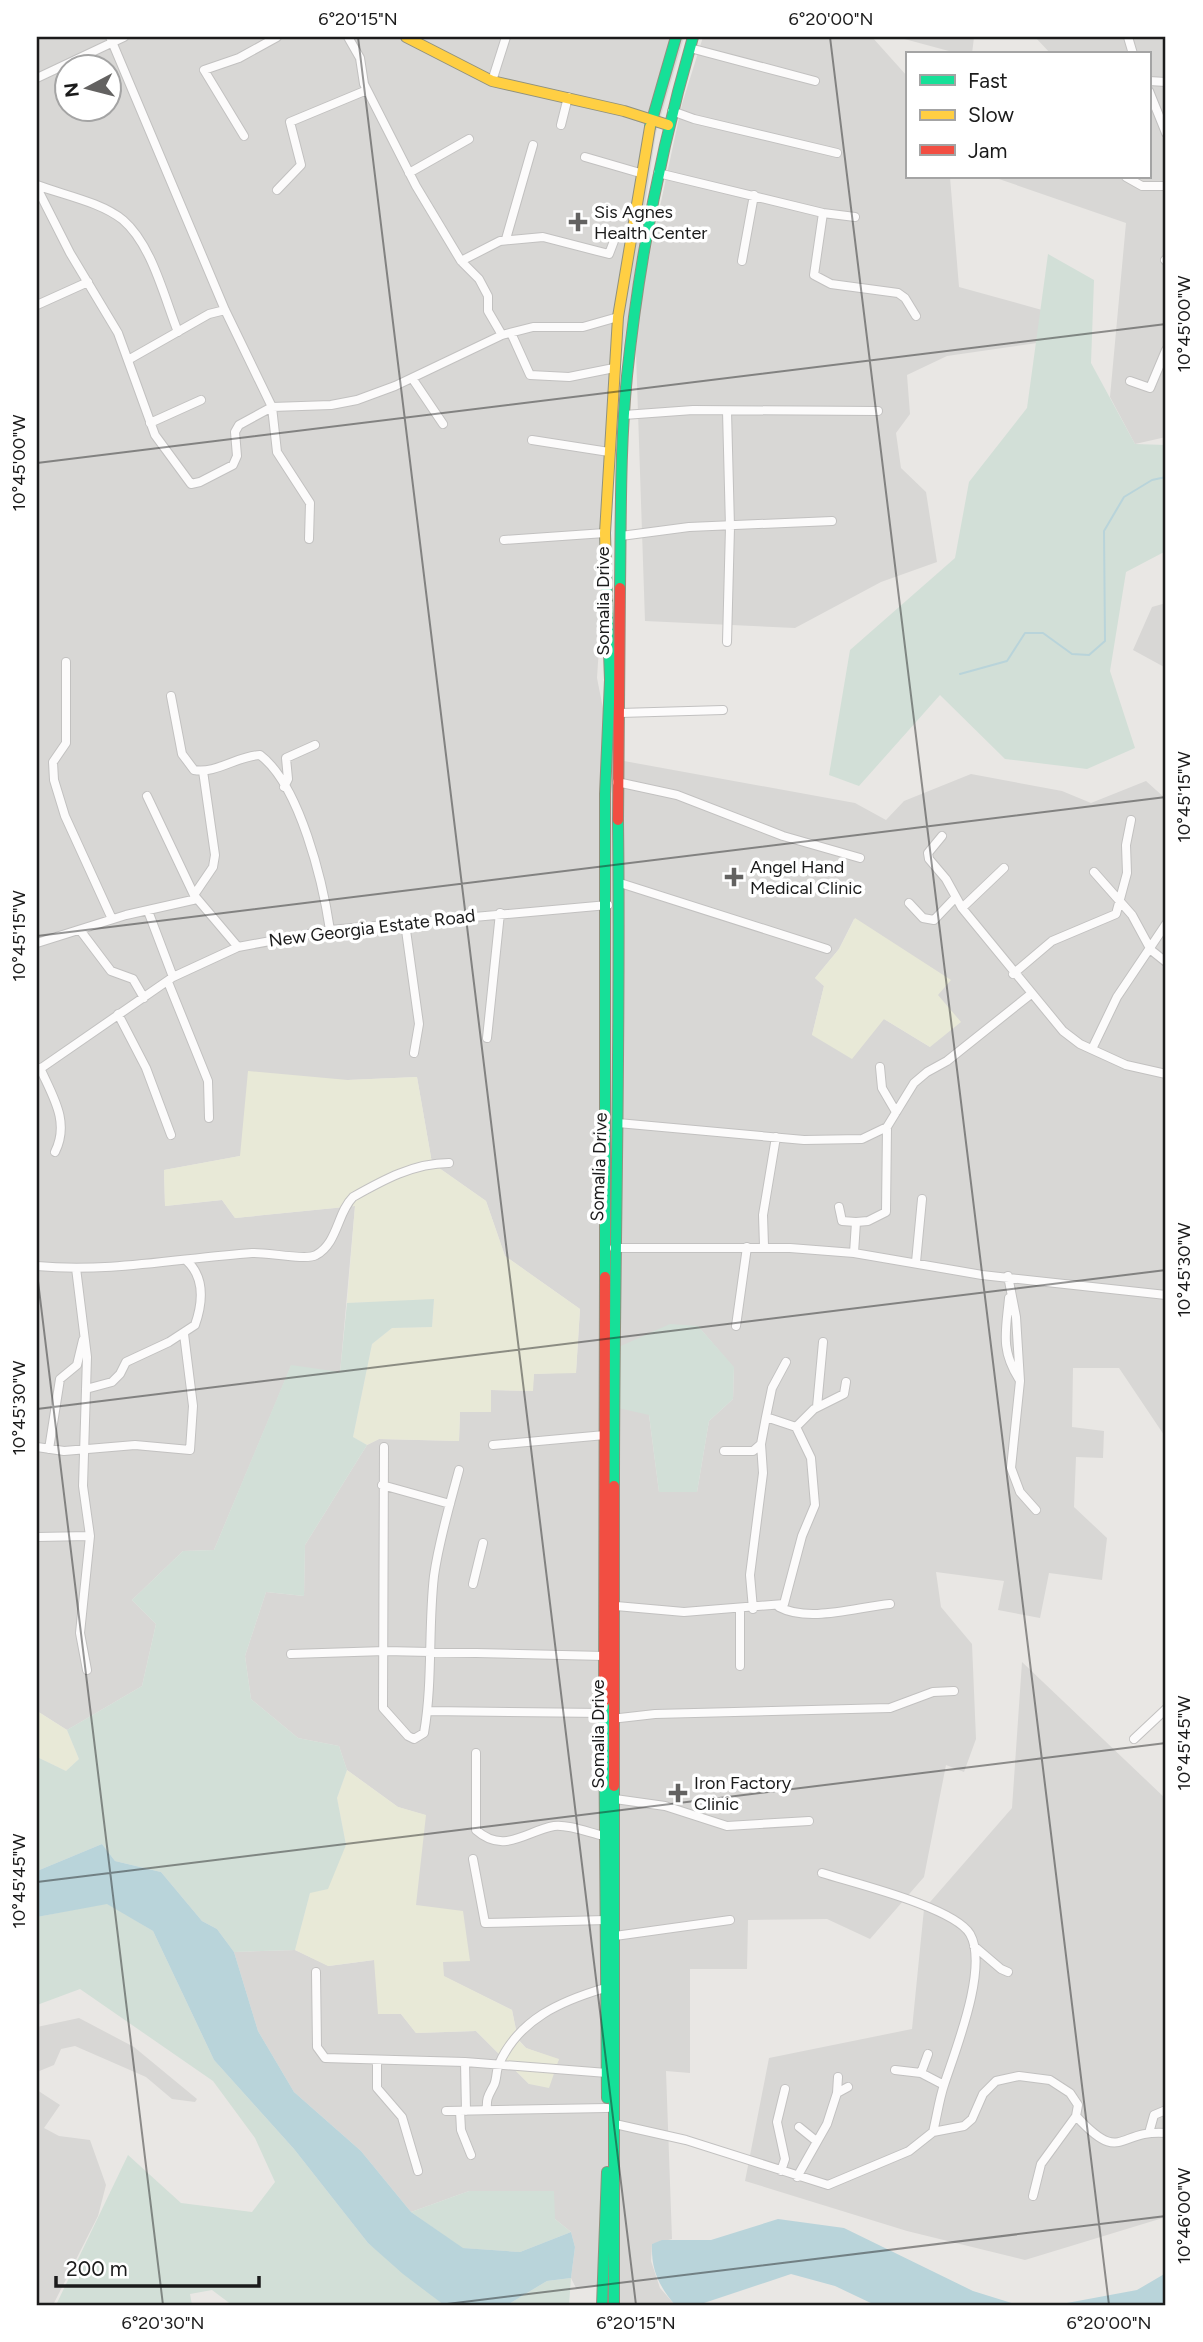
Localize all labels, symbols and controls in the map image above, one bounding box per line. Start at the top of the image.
text: 6°20'15"N [318,8,398,30]
text: 6°20'00"N [789,8,873,30]
north arrow [52,52,122,122]
legend [906,52,1150,178]
text: Fast [968,68,1008,93]
text: N [59,81,84,99]
text: Slow [968,102,1014,127]
text: Jam [968,138,1007,163]
place label: Sis Agnes Health Center [594,201,707,244]
marker: Sis Agnes Health Center [568,212,588,232]
text: 10°45'00"W [1173,275,1195,372]
text: 10°45'00"W [8,414,30,511]
street label: Somalia Drive [592,546,614,656]
text: 10°45'15"W [1173,751,1195,843]
place label: Angel Hand Medical Clinic [750,856,862,899]
marker: Angel Hand Medical Clinic [724,867,744,887]
text: 10°45'15"W [8,890,30,982]
street label: New Georgia Estate Road [267,904,477,952]
street label: Somalia Drive [586,1112,612,1222]
text: 10°45'30"W [1173,1222,1195,1318]
text: 10°45'30"W [8,1360,30,1456]
street label: Somalia Drive [587,1679,609,1789]
text: 10°45'45"W [1173,1695,1195,1791]
place label: Iron Factory Clinic [694,1772,792,1815]
marker: Iron Factory Clinic [668,1783,688,1803]
text: 10°45'45"W [8,1833,30,1929]
text: 10°46'00"W [1173,2167,1195,2264]
scale bar [56,2244,259,2288]
text: 200 m [66,2256,128,2281]
text: 6°20'30"N [121,2312,205,2334]
text: 6°20'15"N [596,2312,676,2334]
text: 6°20'00"N [1067,2312,1151,2334]

